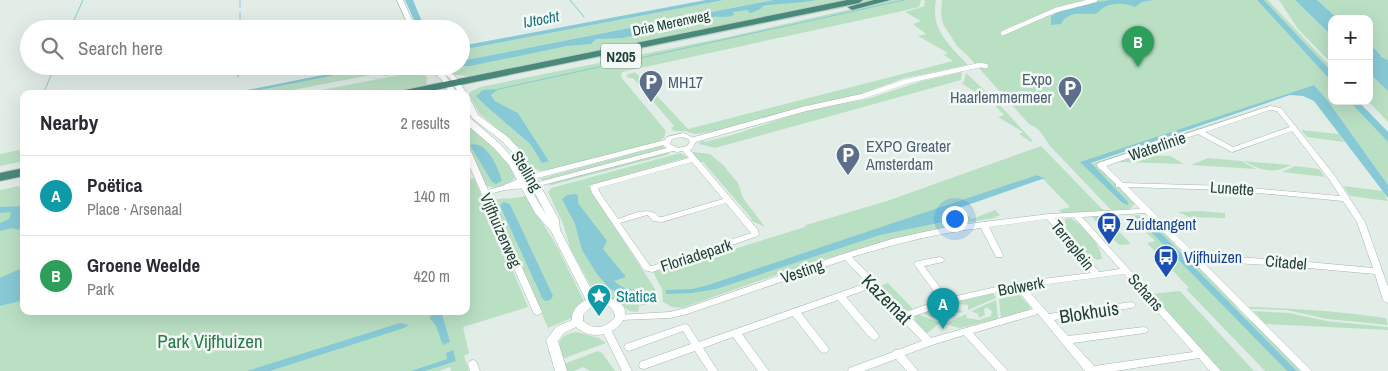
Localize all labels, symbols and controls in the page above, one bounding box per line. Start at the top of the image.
water label: IJtocht [521,5,561,33]
street label: Drie Merenweg [631,6,712,40]
map controls [1328,15,1373,105]
button: + [1328,15,1373,60]
search box [20,20,470,75]
pin: B [1122,26,1154,67]
icon: search [38,34,66,62]
text: Search here [78,35,163,61]
road number: N205 [601,44,641,68]
button: − [1328,60,1373,105]
place label: Expo Haarlemmermeer [950,68,1053,108]
parking icon: MH17 [638,69,664,103]
place label: MH17 [668,71,703,93]
parking icon: Expo Haarlemmermeer [1057,75,1083,109]
text: Nearby [40,108,98,137]
text: 2 results [400,112,450,134]
street label: Waterlinie [1125,126,1189,166]
place label: EXPO Greater Amsterdam [865,135,951,175]
parking icon: EXPO Greater Amsterdam [835,142,861,176]
street label: Stelling [506,147,548,196]
text: Poëtica [87,172,142,198]
street label: Lunette [1209,175,1255,201]
text: A [51,185,61,207]
text: 140 m [414,185,450,207]
street label: Vijfhuizerweg [475,189,527,271]
text: Place · Arsenaal [87,198,182,220]
your location [942,206,968,232]
bus stop icon: Zuidtangent [1096,211,1122,245]
place label: Zuidtangent [1126,213,1196,235]
street label: Terreplein [1046,215,1100,275]
street label: Floriadepark [658,233,735,277]
bus stop icon: Vijfhuizen [1153,244,1179,278]
place label: Vijfhuizen [1184,246,1242,268]
street label: Citadel [1264,249,1308,275]
text: Groene Weelde [87,252,200,278]
street label: Vesting [778,253,827,289]
text: B [51,265,61,287]
text: 420 m [414,265,450,287]
street label: Kazemat [856,268,918,330]
street label: Schans [1123,268,1169,316]
street label: Bolwerk [996,271,1046,301]
text: Park [87,278,114,300]
place icon: Statica [586,283,612,317]
place label: Statica [616,285,658,307]
pin: A [927,288,959,329]
street label: Blokhuis [1057,294,1121,330]
park label: Park Vijfhuizen [157,328,263,354]

